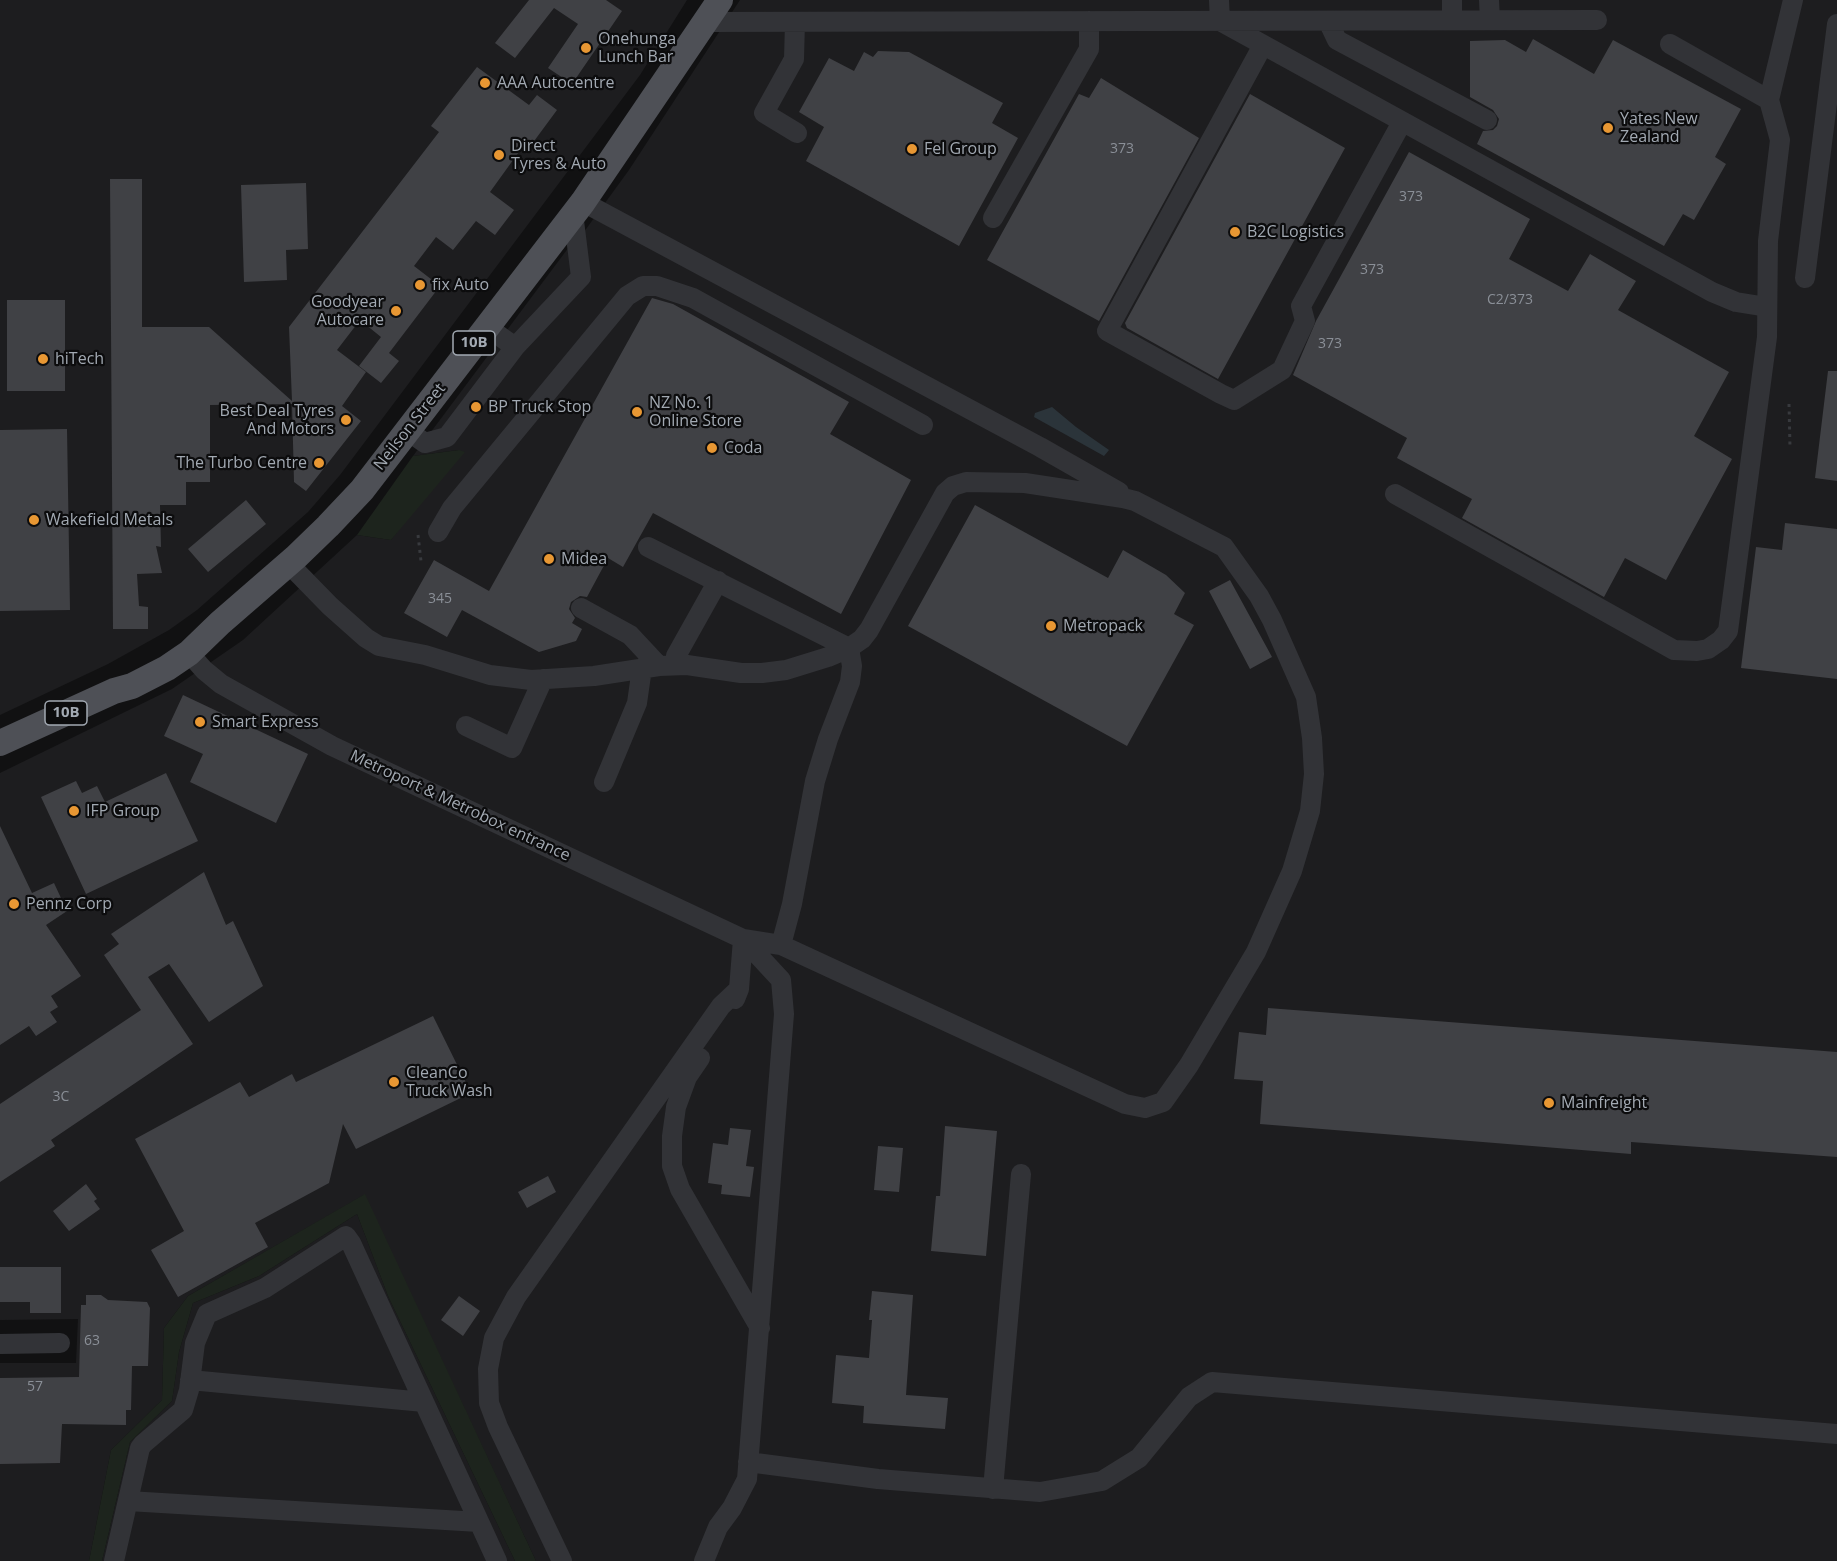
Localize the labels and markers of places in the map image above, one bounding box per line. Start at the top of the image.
place label: Onehunga Lunch Bar [598,29,676,67]
marker: Onehunga Lunch Bar [579,41,593,55]
place label: AAA Autocentre [497,73,614,93]
marker: AAA Autocentre [478,76,492,90]
place label: Yates New Zealand [1620,109,1698,147]
marker: Yates New Zealand [1601,121,1615,135]
place label: Direct Tyres & Auto [511,136,606,174]
place label: Fel Group [924,139,997,159]
marker: Fel Group [905,142,919,156]
marker: Direct Tyres & Auto [492,148,506,162]
place label: B2C Logistics [1247,222,1344,242]
marker: B2C Logistics [1228,225,1242,239]
place label: fix Auto [432,275,489,295]
marker: fix Auto [413,278,427,292]
place label: Goodyear Autocare [311,292,384,330]
marker: Goodyear Autocare [389,304,403,318]
place label: hiTech [55,349,104,369]
marker: hiTech [36,352,50,366]
place label: NZ No. 1 Online Store [649,393,742,431]
place label: BP Truck Stop [488,397,591,417]
marker: BP Truck Stop [469,400,483,414]
place label: Best Deal Tyres And Motors [220,401,334,439]
marker: NZ No. 1 Online Store [630,405,644,419]
marker: Best Deal Tyres And Motors [339,413,353,427]
place label: Coda [724,438,762,458]
marker: Coda [705,441,719,455]
place label: The Turbo Centre [176,453,307,473]
marker: The Turbo Centre [312,456,326,470]
place label: Wakefield Metals [46,510,173,530]
marker: Wakefield Metals [27,513,41,527]
place label: Midea [561,549,607,569]
marker: Midea [542,552,556,566]
place label: Metropack [1063,616,1143,636]
marker: Metropack [1044,619,1058,633]
place label: Smart Express [212,712,319,732]
marker: Smart Express [193,715,207,729]
place label: IFP Group [86,801,160,821]
marker: IFP Group [67,804,81,818]
place label: Pennz Corp [26,894,112,914]
marker: Pennz Corp [7,897,21,911]
place label: CleanCo Truck Wash [406,1063,492,1101]
marker: CleanCo Truck Wash [387,1075,401,1089]
place label: Mainfreight [1561,1093,1647,1113]
marker: Mainfreight [1542,1096,1556,1110]

